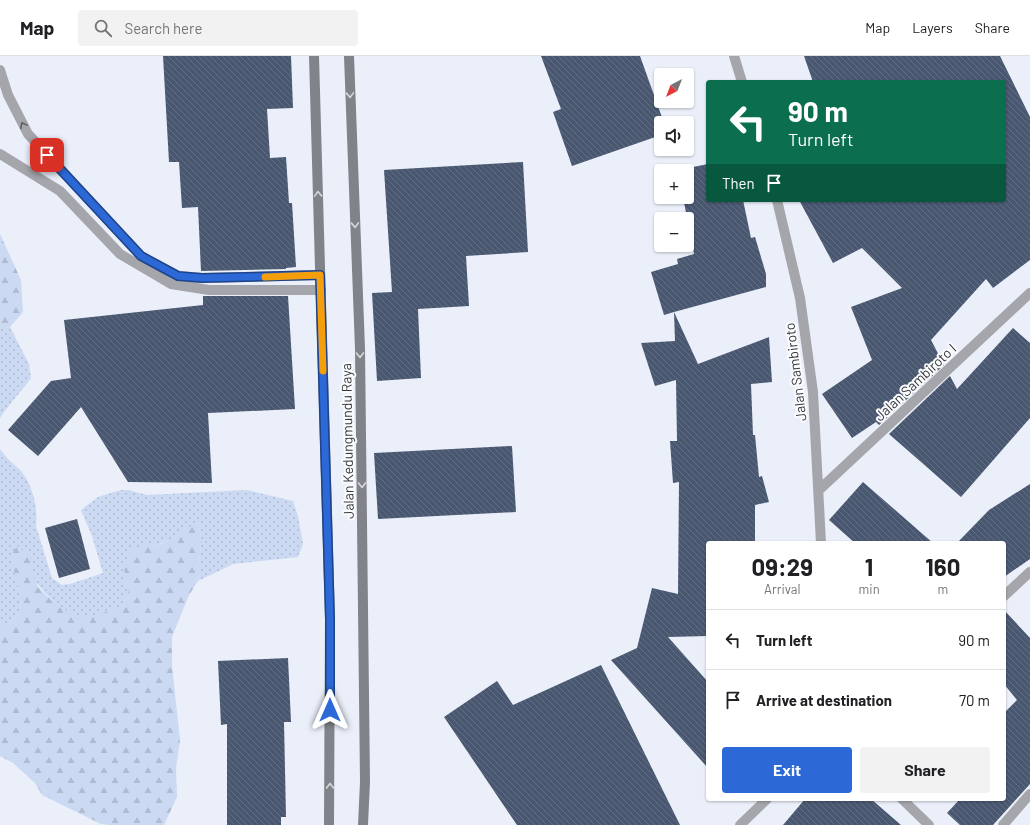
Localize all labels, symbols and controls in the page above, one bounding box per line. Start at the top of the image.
search box [78,10,358,46]
text: Map [20,16,54,39]
icon: search [92,17,114,39]
text: Search here [124,19,202,37]
text: Map [865,19,890,36]
text: Layers [912,19,953,36]
text: Share [975,19,1010,36]
north arrow [654,68,694,108]
map controls [654,68,694,252]
one-way arrow [346,92,354,98]
text: 90 m [788,94,848,128]
icon: left [722,96,774,148]
button: sound [654,116,694,156]
one-way arrow [21,122,28,129]
text: Turn left [788,128,854,150]
pin [30,138,64,172]
icon: arrive [36,144,58,166]
button: + [654,164,694,204]
icon: arrive [763,172,785,194]
text: Then [722,174,755,192]
one-way arrow [314,191,322,197]
button: − [654,212,694,252]
one-way arrow [351,222,359,228]
street label: Jalan Sambiroto [781,322,809,422]
street label: Jalan Sambiroto I [871,340,959,424]
one-way arrow [356,352,364,358]
street label: Jalan Kedungmundu Raya [337,363,357,519]
one-way arrow [357,482,366,488]
text: 09:29 [752,552,813,581]
text: 1 [865,552,873,581]
text: 160 [925,552,960,581]
text: Arrival [764,581,800,597]
text: min [859,581,880,597]
text: m [937,581,948,597]
icon: left [722,629,744,651]
text: Turn left [756,631,812,649]
text: 90 m [958,631,990,649]
position arrow [309,689,351,731]
icon: arrive [722,689,744,711]
text: Arrive at destination [756,691,892,709]
text: 70 m [959,691,990,709]
button: Exit [722,747,852,793]
button: Share [860,747,990,793]
one-way arrow [326,783,334,789]

